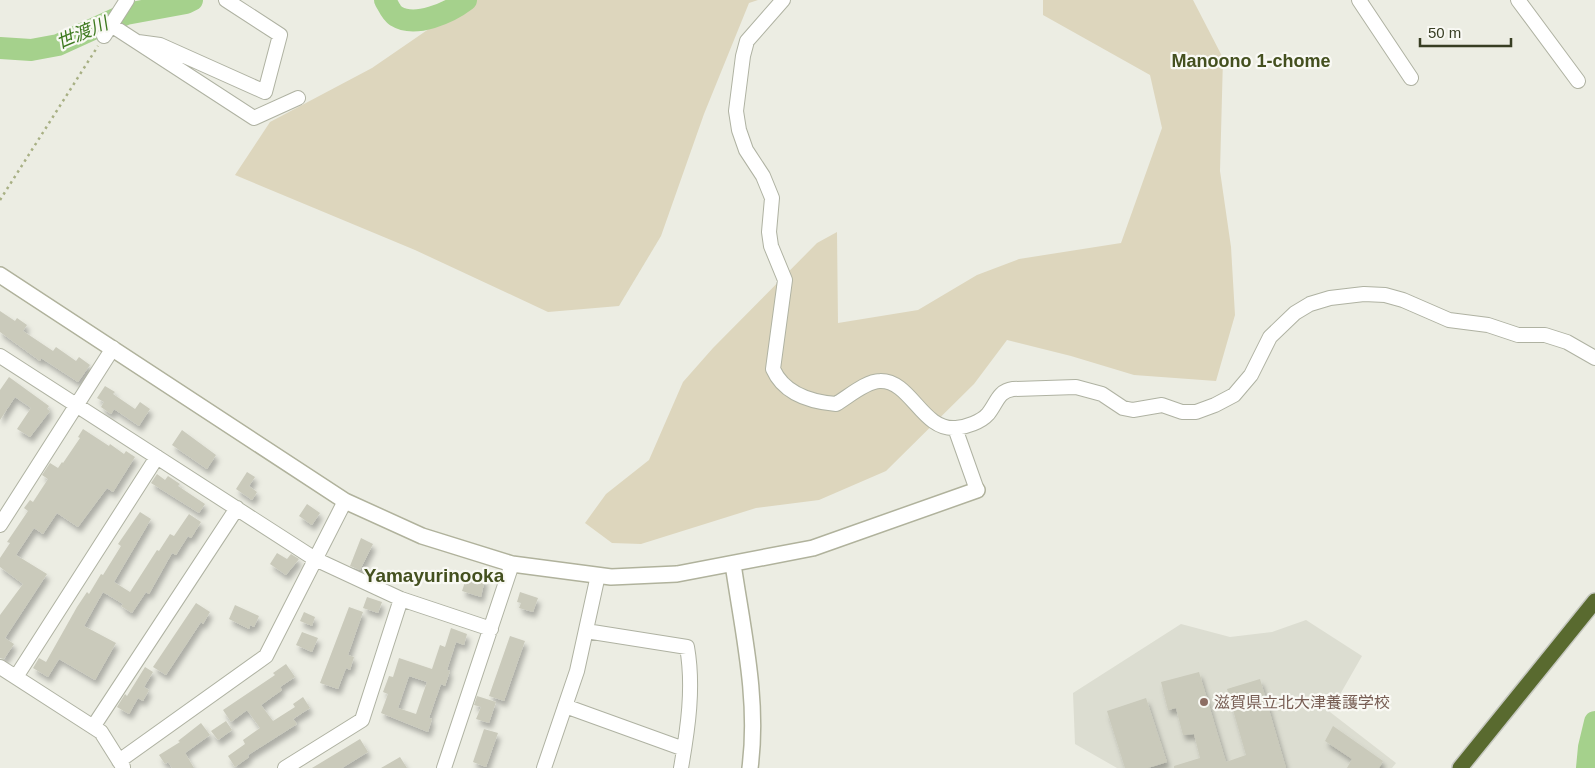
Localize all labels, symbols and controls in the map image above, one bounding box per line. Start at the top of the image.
water label: 世渡川 [53,12,113,53]
scale bar [1420,15,1511,47]
text: 50 m [1428,24,1461,41]
district label: Manoono 1-chome [1171,51,1331,71]
district label: Yamayurinooka [364,565,505,586]
place label: 滋賀県立北大津養護学校 [1214,694,1390,711]
marker: 滋賀県立北大津養護学校 [1198,696,1210,708]

